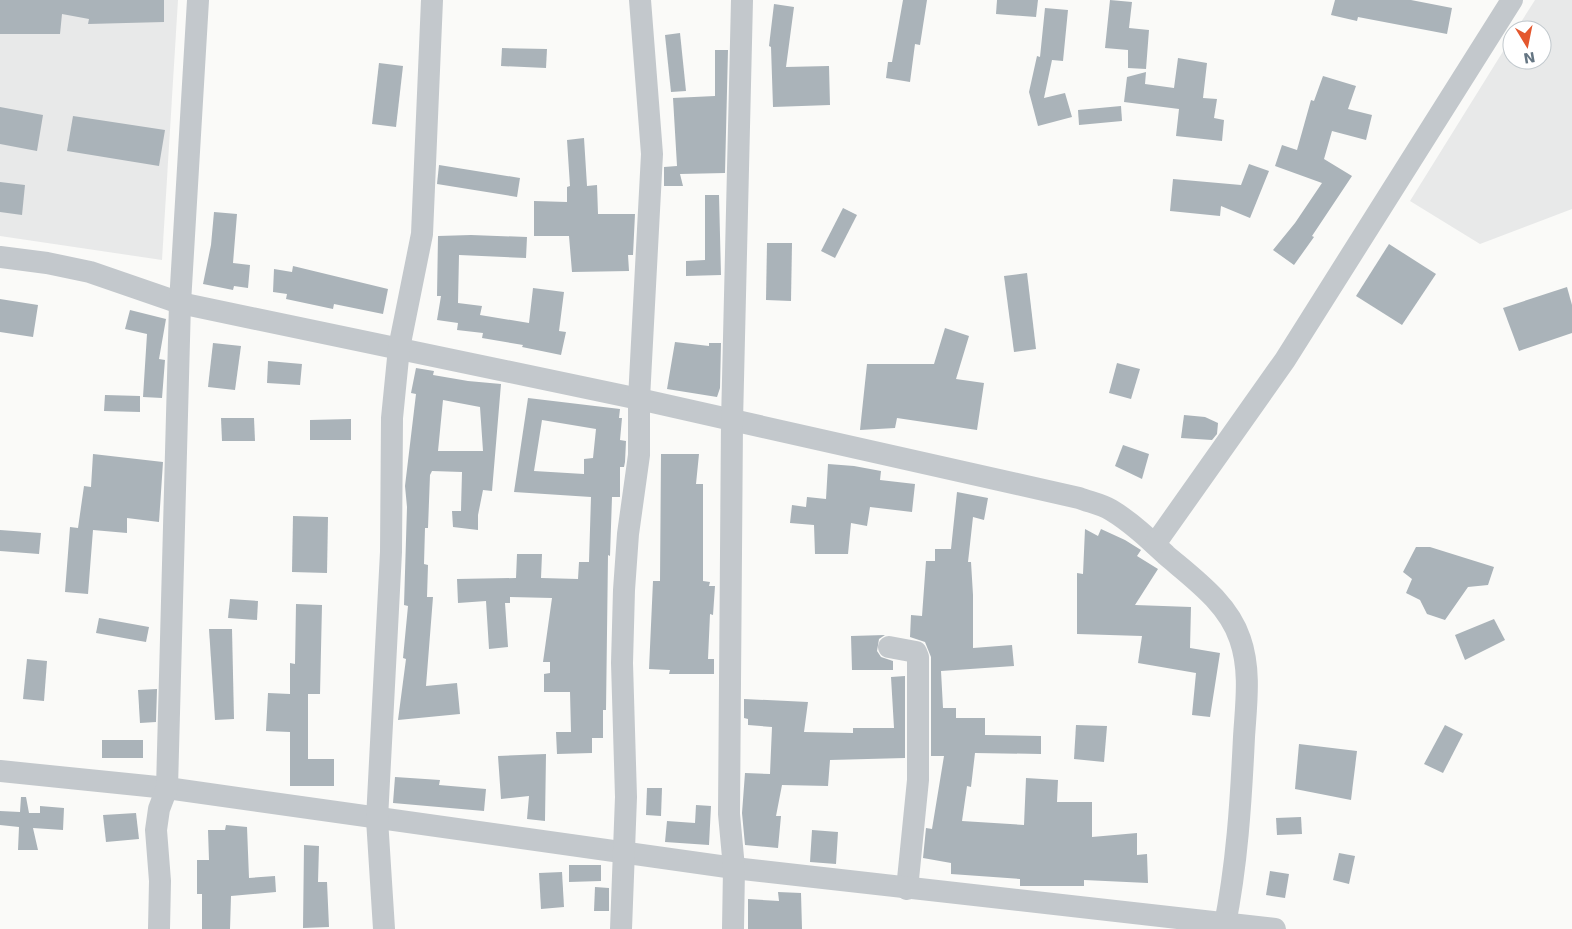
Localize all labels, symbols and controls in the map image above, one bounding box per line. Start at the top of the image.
north arrow [1502,20,1552,70]
text: N [1522,49,1536,67]

